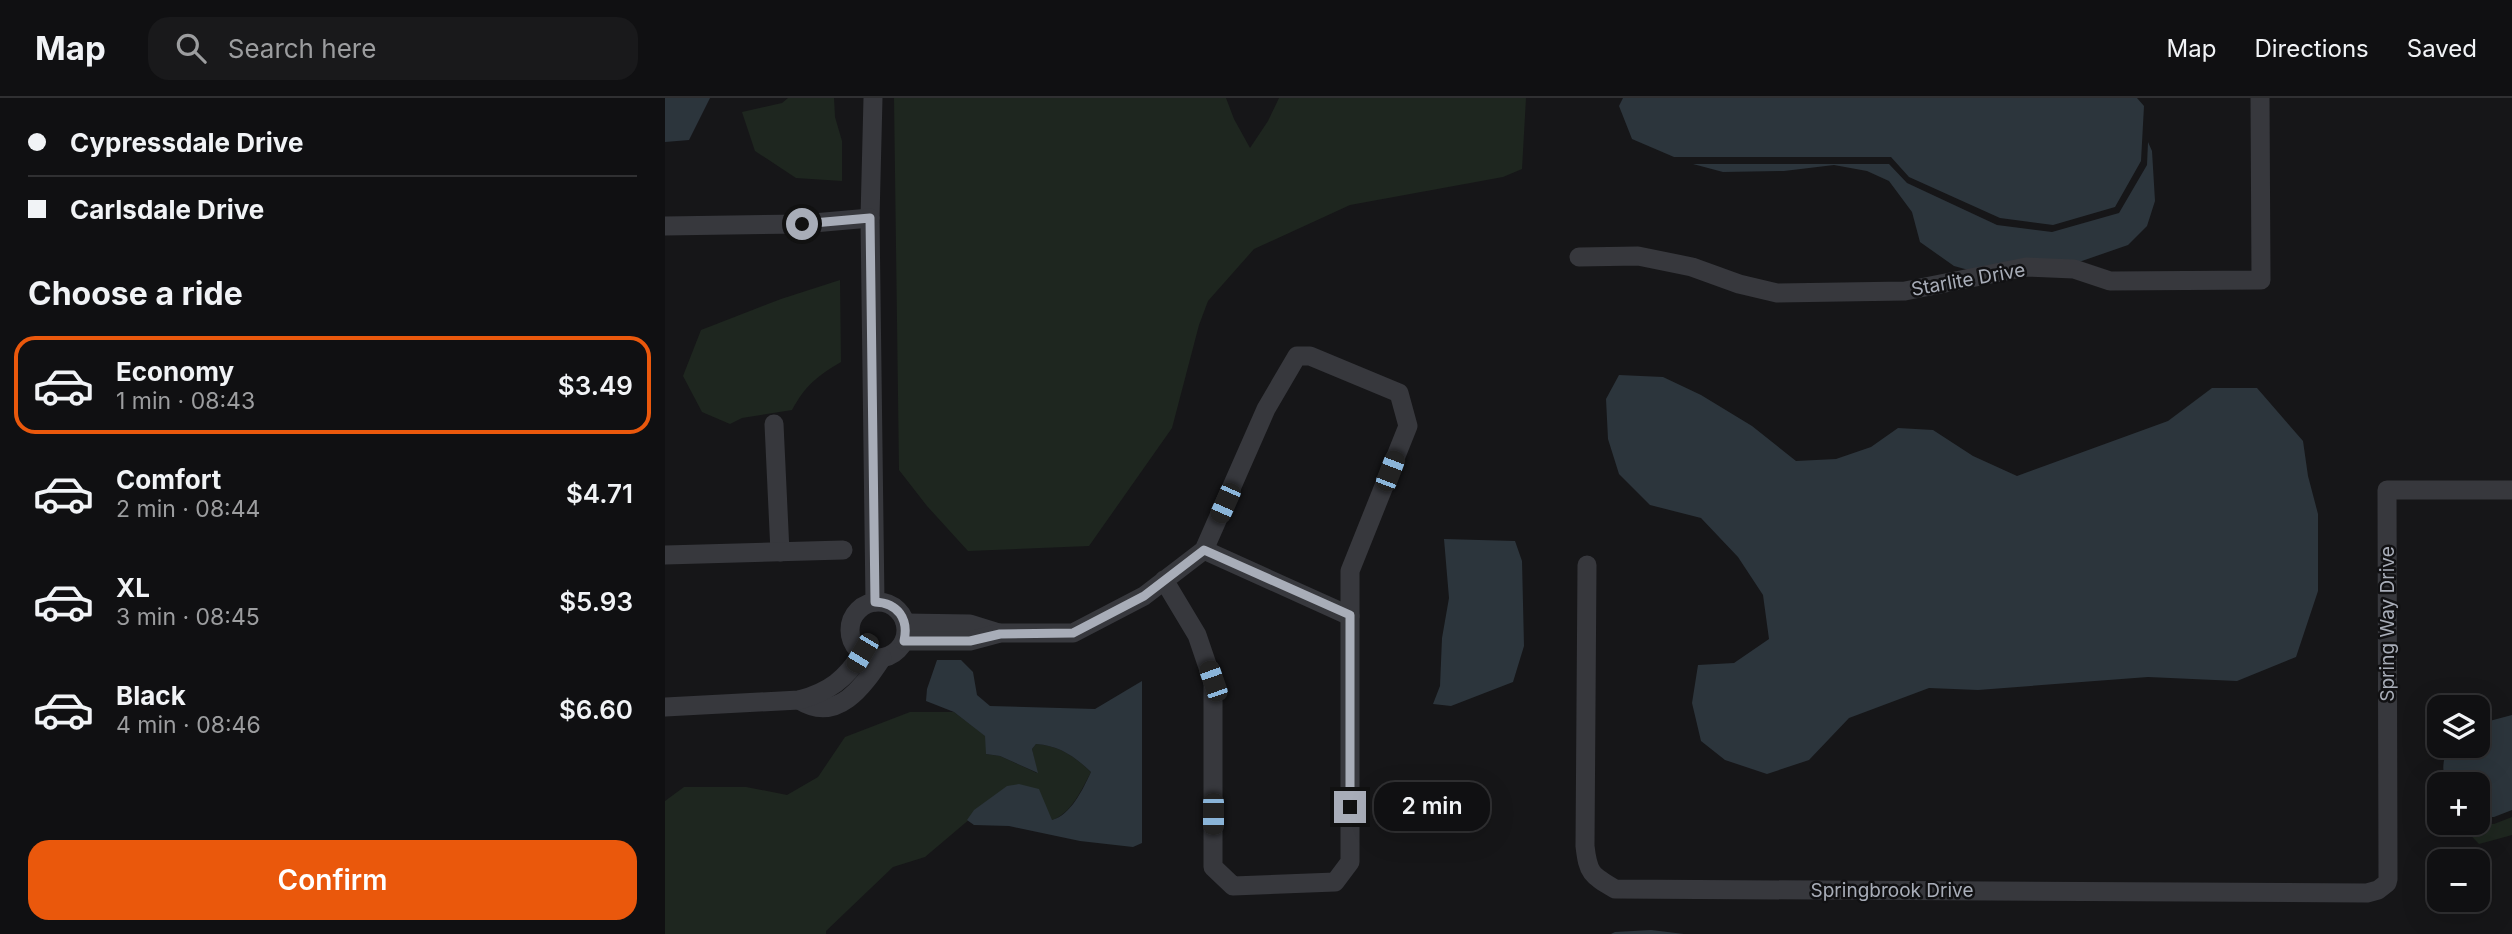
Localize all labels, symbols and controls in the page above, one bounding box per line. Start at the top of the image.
search box [148,17,638,80]
text: Map [35,28,106,68]
icon: search [172,29,210,67]
text: Search here [228,33,376,64]
text: Map [2167,34,2216,63]
text: Directions [2254,34,2369,63]
text: Saved [2407,34,2477,63]
text: Cypressdale Drive [70,127,303,158]
text: Carlsdale Drive [70,194,264,225]
route start [786,208,818,240]
street label: Starlite Drive [1909,258,2027,301]
text: Choose a ride [28,274,243,313]
icon: car [32,354,95,417]
text: Economy [116,356,234,387]
text: $3.49 [558,370,633,401]
text: 1 min · 08:43 [116,387,255,415]
car [1373,448,1408,494]
icon: car [32,462,95,525]
text: Comfort [116,464,221,495]
text: $4.71 [566,478,633,509]
car [1207,480,1244,526]
text: 2 min · 08:44 [116,495,260,523]
street label: Spring Way Drive [2376,546,2399,702]
icon: car [32,570,95,633]
text: XL [116,572,150,603]
text: $5.93 [559,586,633,617]
text: 3 min · 08:45 [116,603,260,631]
car [843,630,882,676]
car [1197,658,1230,704]
icon: car [32,678,95,741]
text: Black [116,680,186,711]
text: $6.60 [559,694,633,725]
map controls [2427,695,2490,912]
button: layers [2427,695,2490,758]
text: 4 min · 08:46 [116,711,261,739]
button: + [2427,772,2490,835]
callout: 2 min [1375,782,1490,832]
route end [1334,791,1366,823]
text: 2 min [1402,792,1462,820]
car [1203,793,1224,835]
button: Confirm [28,840,637,920]
button: − [2427,849,2490,912]
street label: Springbrook Drive [1811,879,1973,902]

